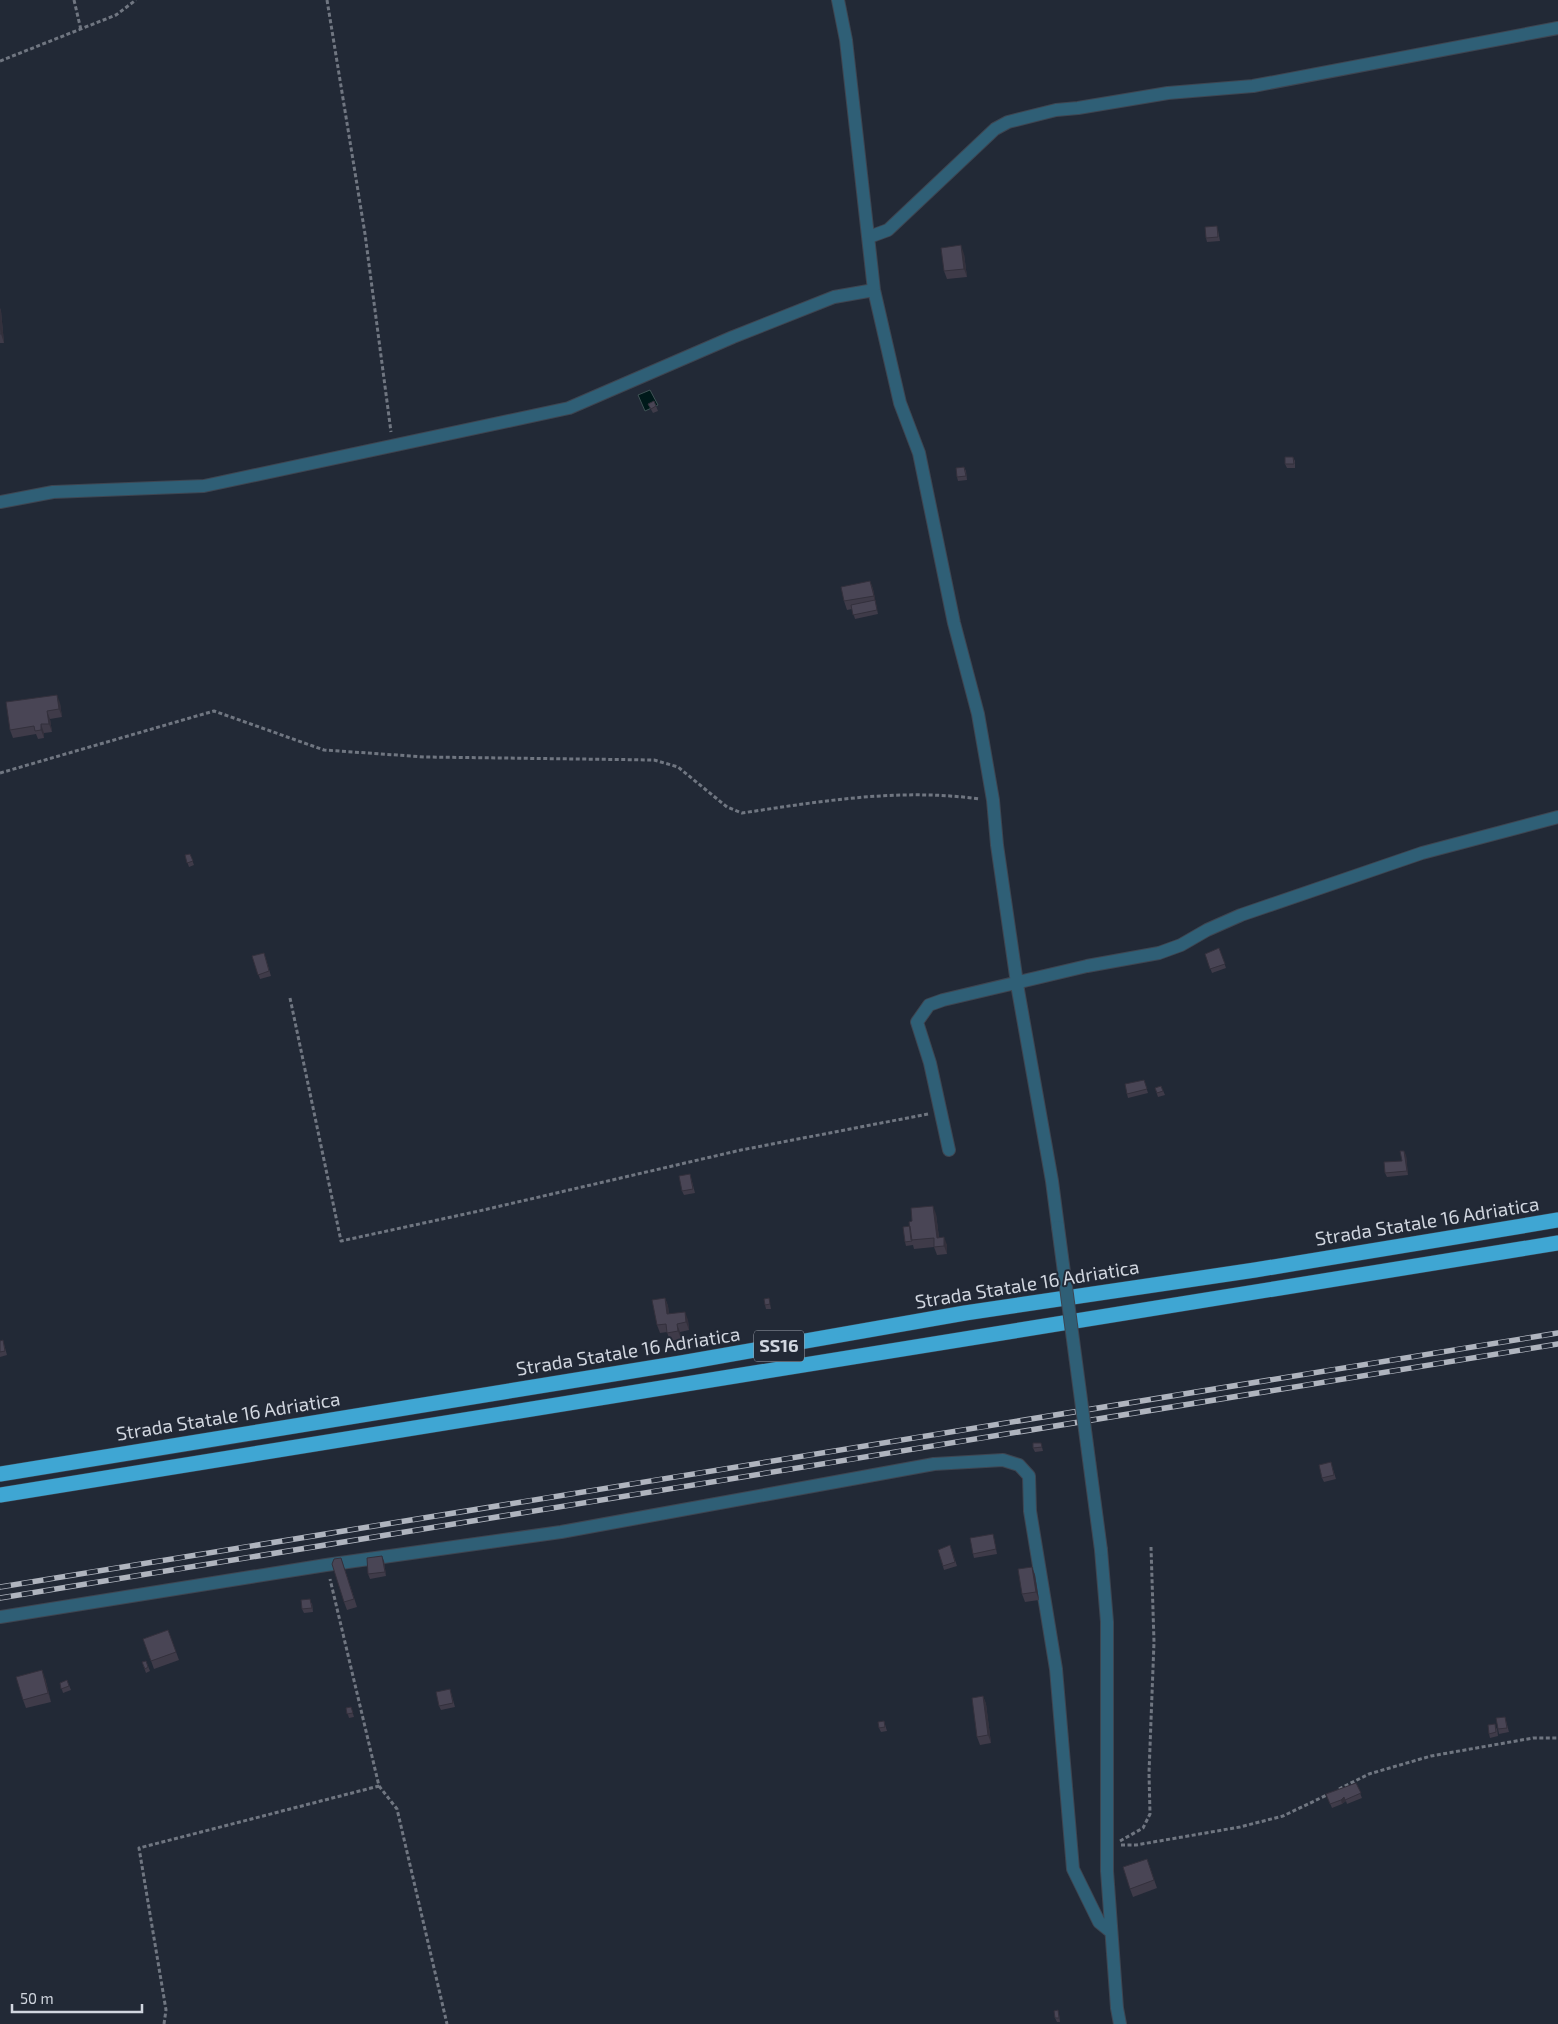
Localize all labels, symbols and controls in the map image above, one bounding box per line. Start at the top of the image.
street label: Strada Statale 16 Adriatica [1313,1191,1541,1250]
street label: Strada Statale 16 Adriatica [913,1254,1141,1313]
street label: Strada Statale 16 Adriatica [514,1321,742,1380]
road number: SS16 [754,1330,804,1362]
street label: Strada Statale 16 Adriatica [114,1386,342,1445]
scale bar [12,1982,142,2014]
text: 50 m [20,1989,54,2007]

